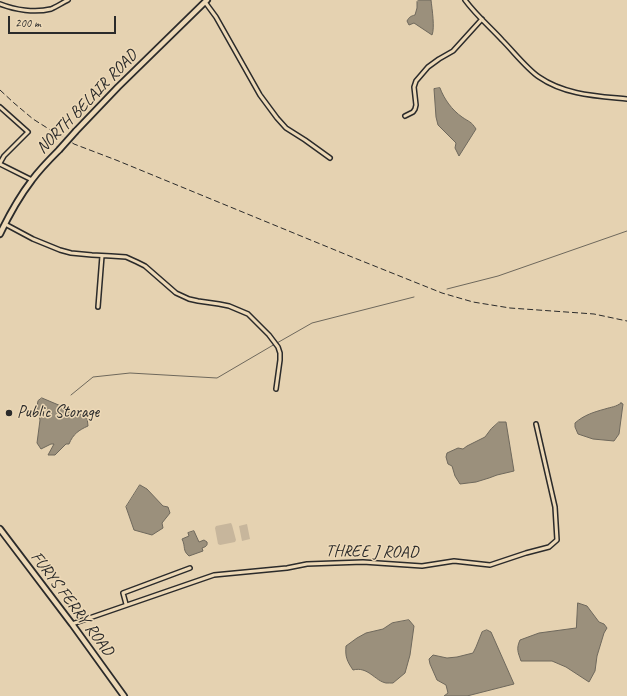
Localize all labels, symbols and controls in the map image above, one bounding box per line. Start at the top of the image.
scale bar [10,8,118,34]
text: 200 m [15,15,41,31]
street label: NORTH BELAIR ROAD [32,46,142,158]
place label: Public Storage [17,403,99,423]
marker: Public Storage [4,408,14,418]
street label: THREE J ROAD [326,541,418,563]
street label: FURYS FERRY ROAD [26,548,118,660]

